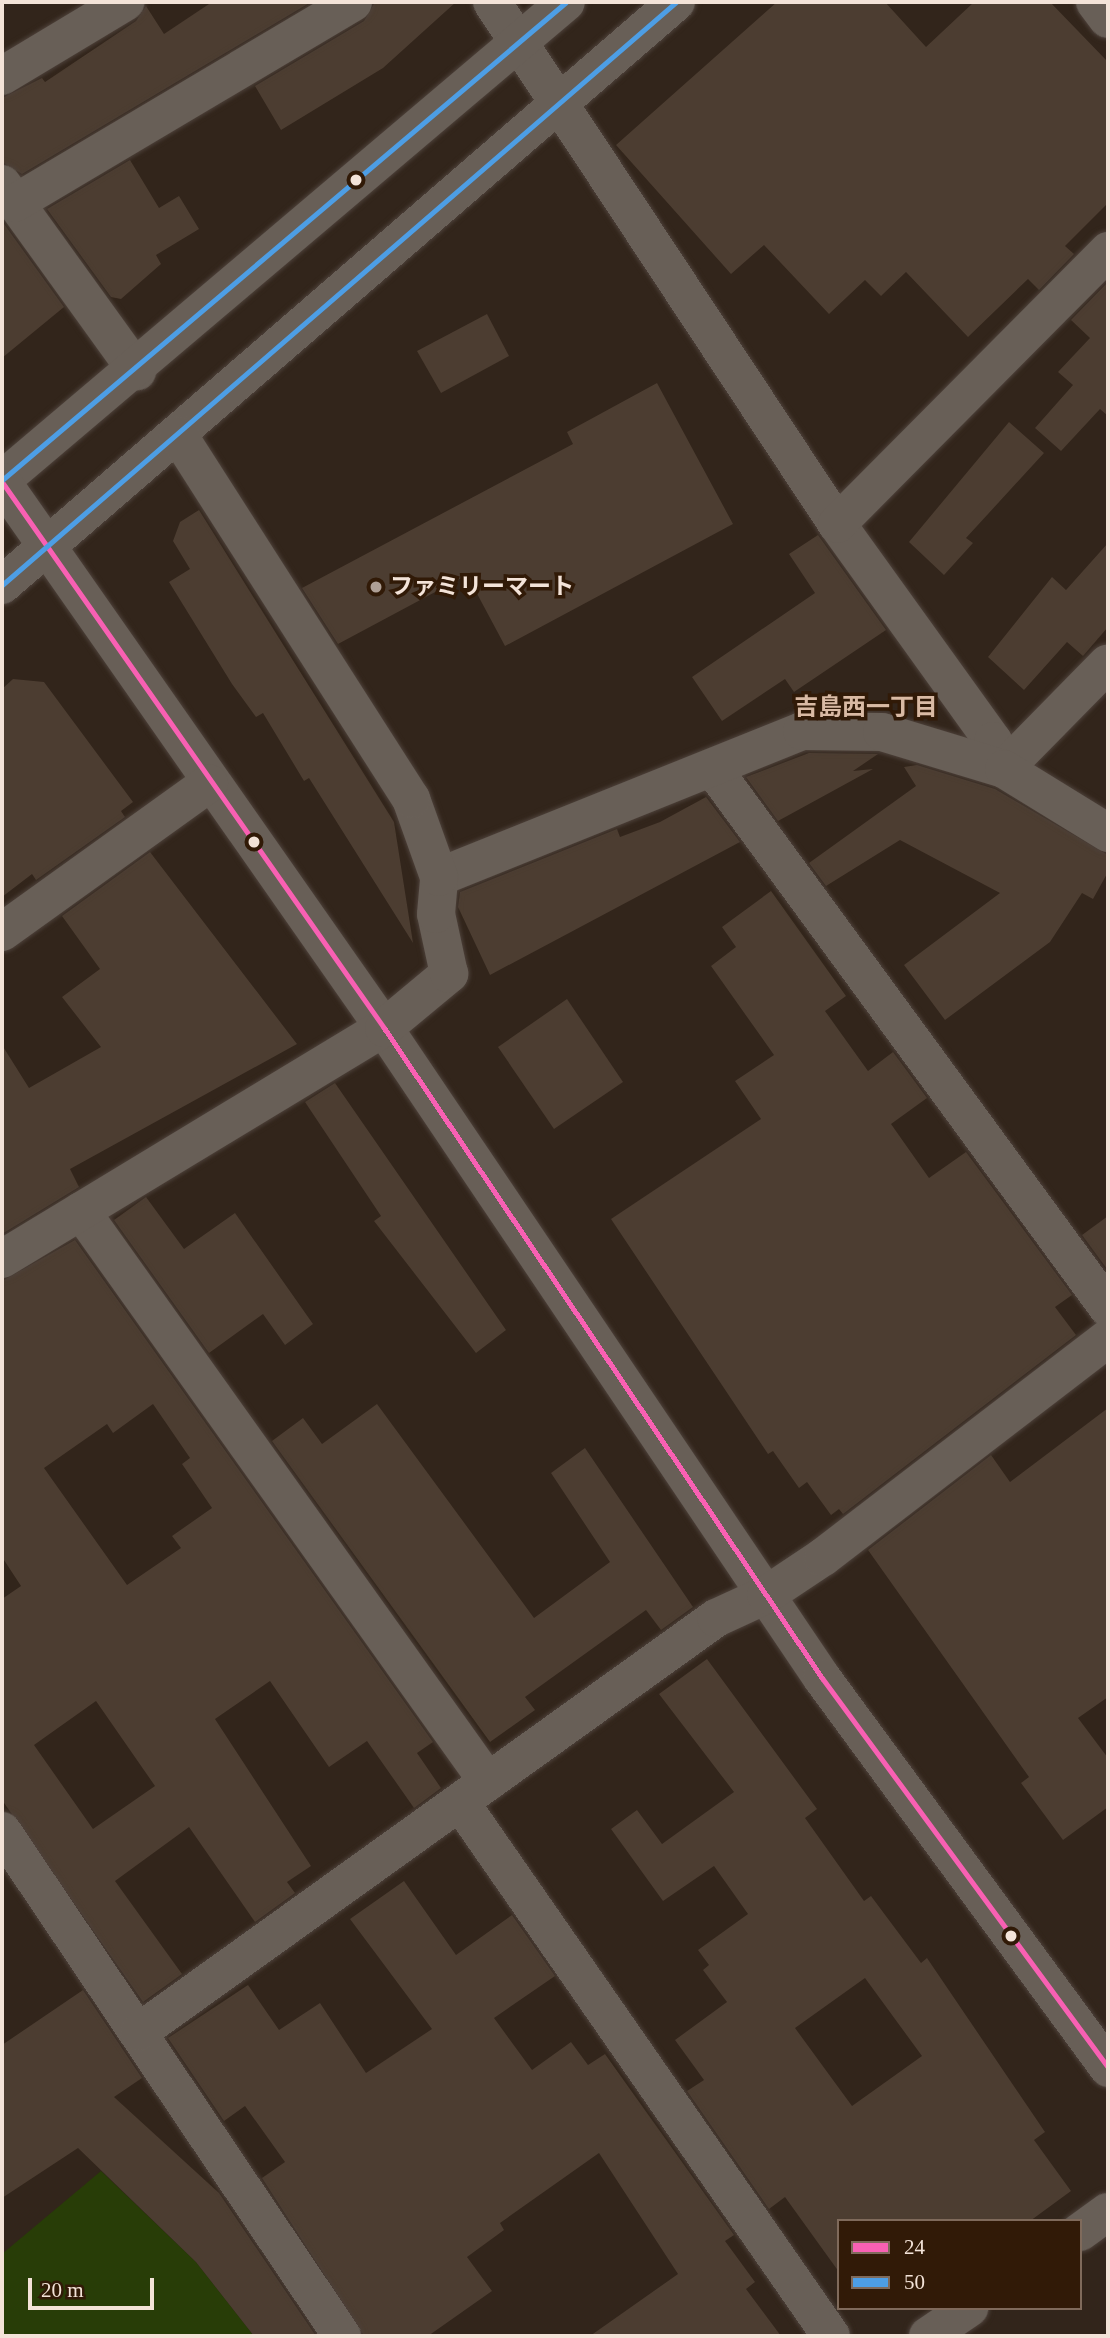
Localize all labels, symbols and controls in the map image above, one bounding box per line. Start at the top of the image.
unlabelled marker [349,173,363,187]
place label: ファミリーマート [390,573,574,601]
marker: ファミリーマート [368,579,384,595]
district label: 吉島西一丁目 [794,694,938,722]
unlabelled marker [247,835,261,849]
unlabelled marker [1004,1929,1018,1943]
legend [837,2219,1082,2310]
text: 24 [904,2235,925,2259]
scale bar [32,2264,158,2308]
text: 50 [904,2270,925,2294]
text: 20 m [41,2278,84,2302]

